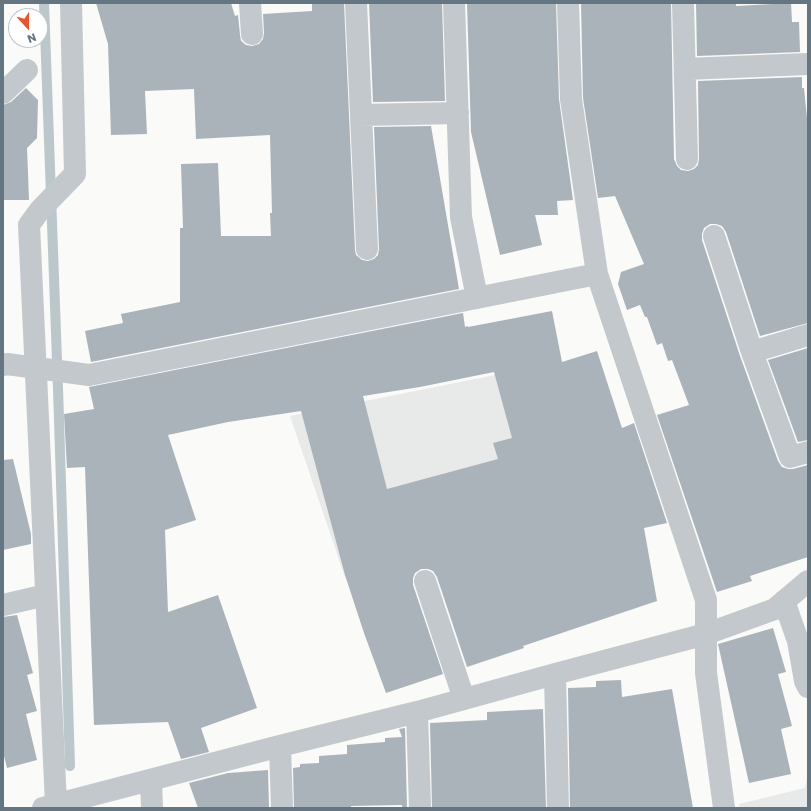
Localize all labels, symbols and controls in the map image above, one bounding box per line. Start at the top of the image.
north arrow [8,8,48,48]
text: N [25,29,39,47]

